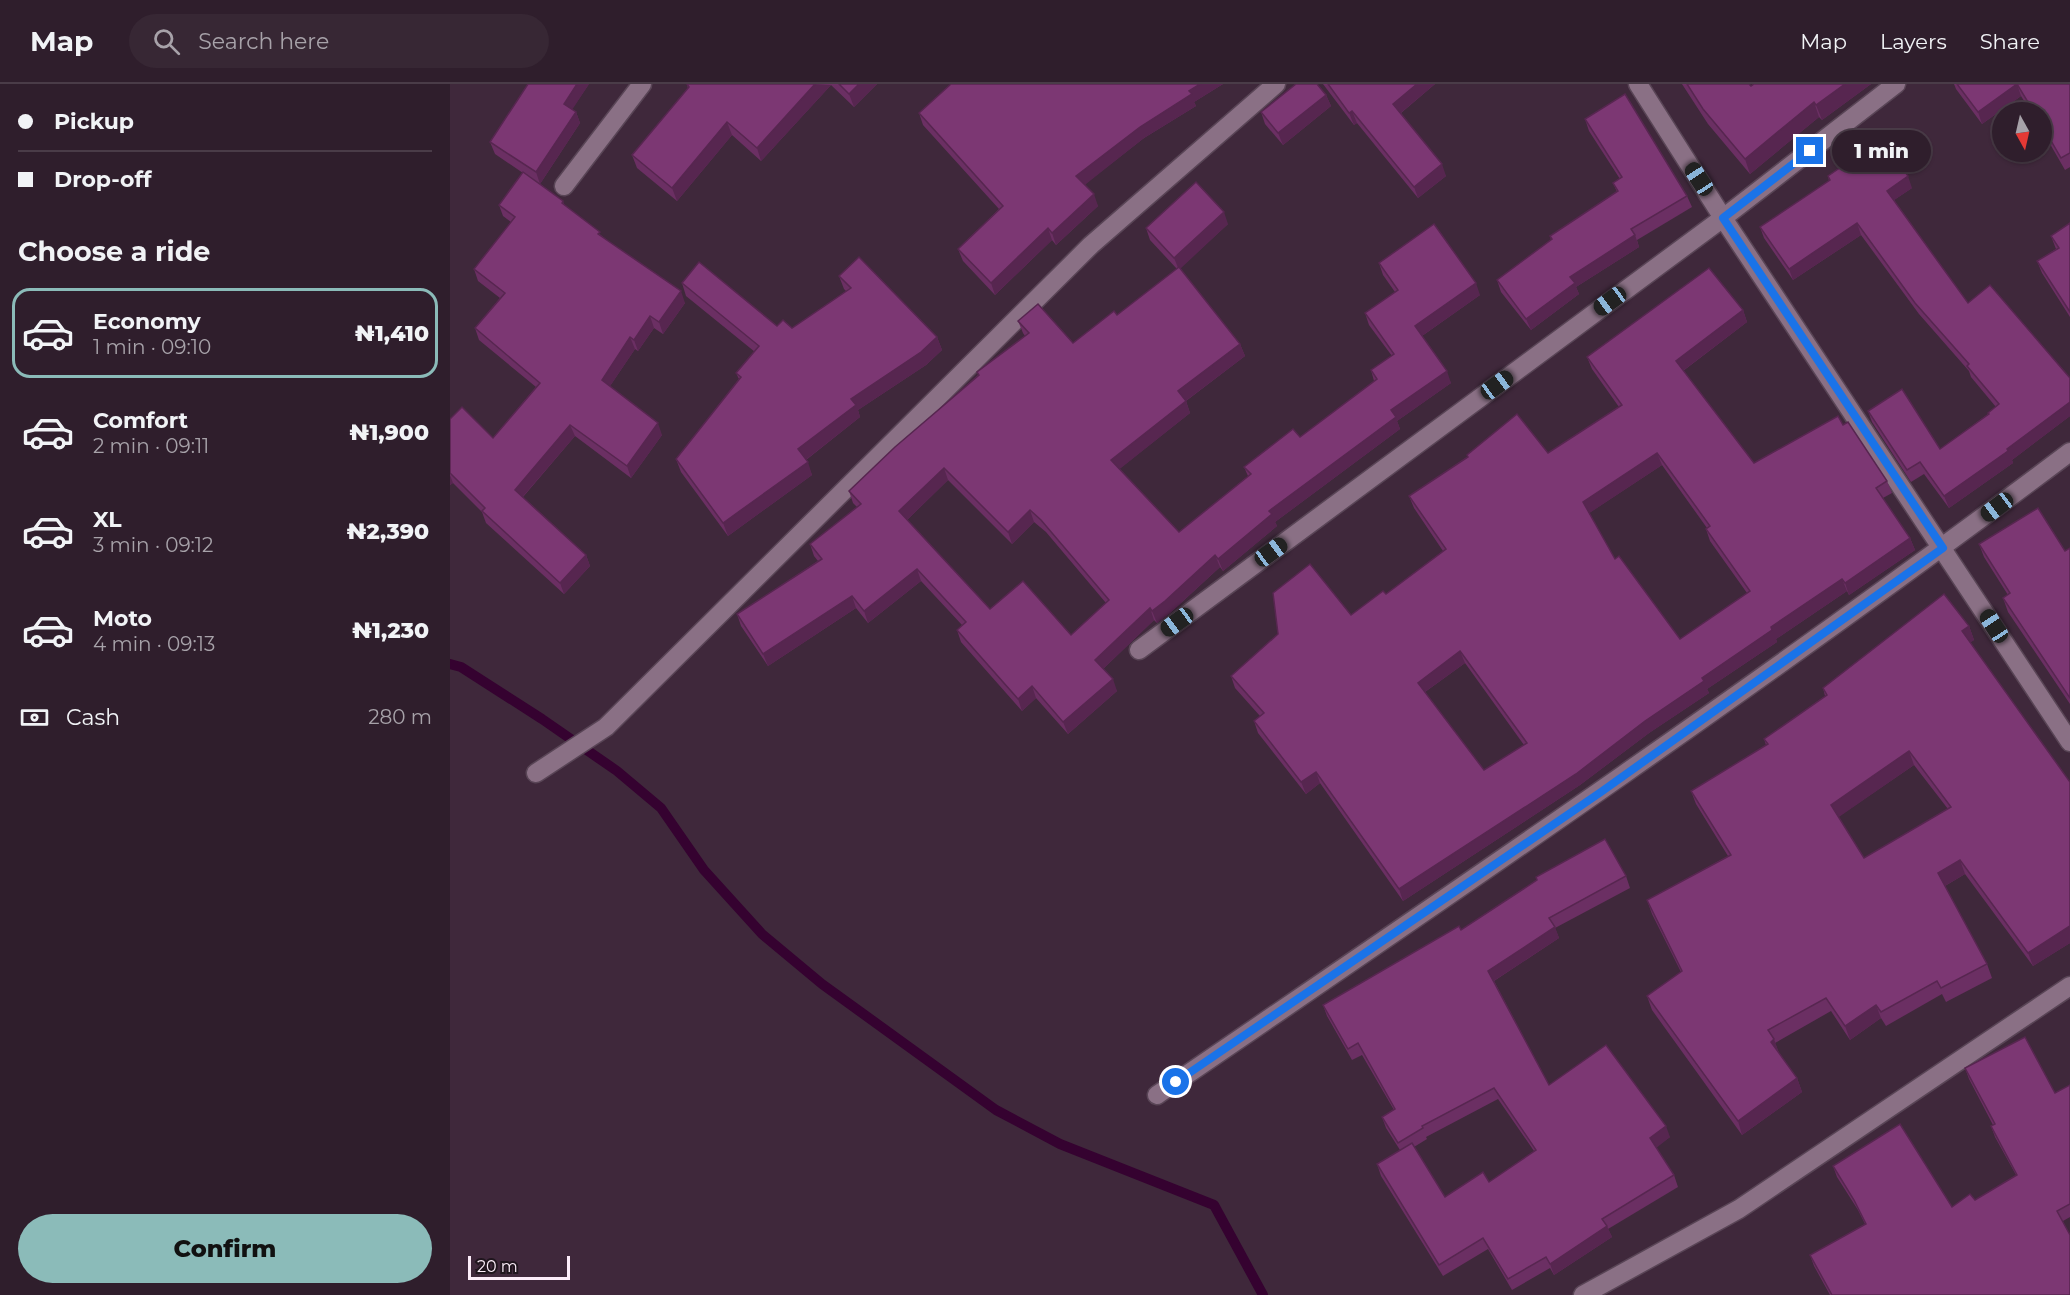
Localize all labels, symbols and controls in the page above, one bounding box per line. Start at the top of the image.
search box [129,14,549,68]
text: Map [30,24,93,58]
icon: search [150,25,183,58]
text: Search here [198,28,329,55]
text: Map [1800,29,1847,54]
text: Layers [1880,29,1947,54]
text: Share [1980,29,2040,54]
north arrow [1992,102,2052,162]
map controls [1992,102,2052,162]
text: Pickup [54,108,134,135]
callout: 1 min [1831,130,1930,172]
route end [1796,137,1823,164]
text: 1 min [1854,139,1909,163]
car [1682,159,1716,199]
text: Drop-off [54,166,152,193]
text: Choose a ride [18,235,210,268]
car [1590,283,1630,319]
icon: car [21,306,75,360]
text: Economy [93,308,201,335]
text: ₦1,410 [355,320,429,347]
text: 1 min · 09:10 [93,335,211,359]
car [1477,367,1517,403]
icon: car [21,405,75,459]
text: Comfort [93,407,188,434]
text: ₦1,900 [349,419,429,446]
text: 2 min · 09:11 [93,434,209,458]
car [1977,489,2017,525]
icon: car [21,504,75,558]
text: XL [93,506,122,533]
text: ₦2,390 [347,518,429,545]
text: 3 min · 09:12 [93,533,213,557]
car [1251,534,1291,570]
icon: car [21,603,75,657]
car [1157,604,1197,640]
text: Moto [93,605,152,632]
car [1977,606,2011,646]
text: ₦1,230 [352,617,429,644]
text: 4 min · 09:13 [93,632,215,656]
icon: cash [18,701,51,734]
text: Cash [66,704,120,731]
text: 280 m [368,705,432,729]
route start [1162,1068,1189,1095]
button: Confirm [18,1214,432,1283]
scale bar [468,1253,570,1280]
text: 20 m [477,1257,518,1276]

